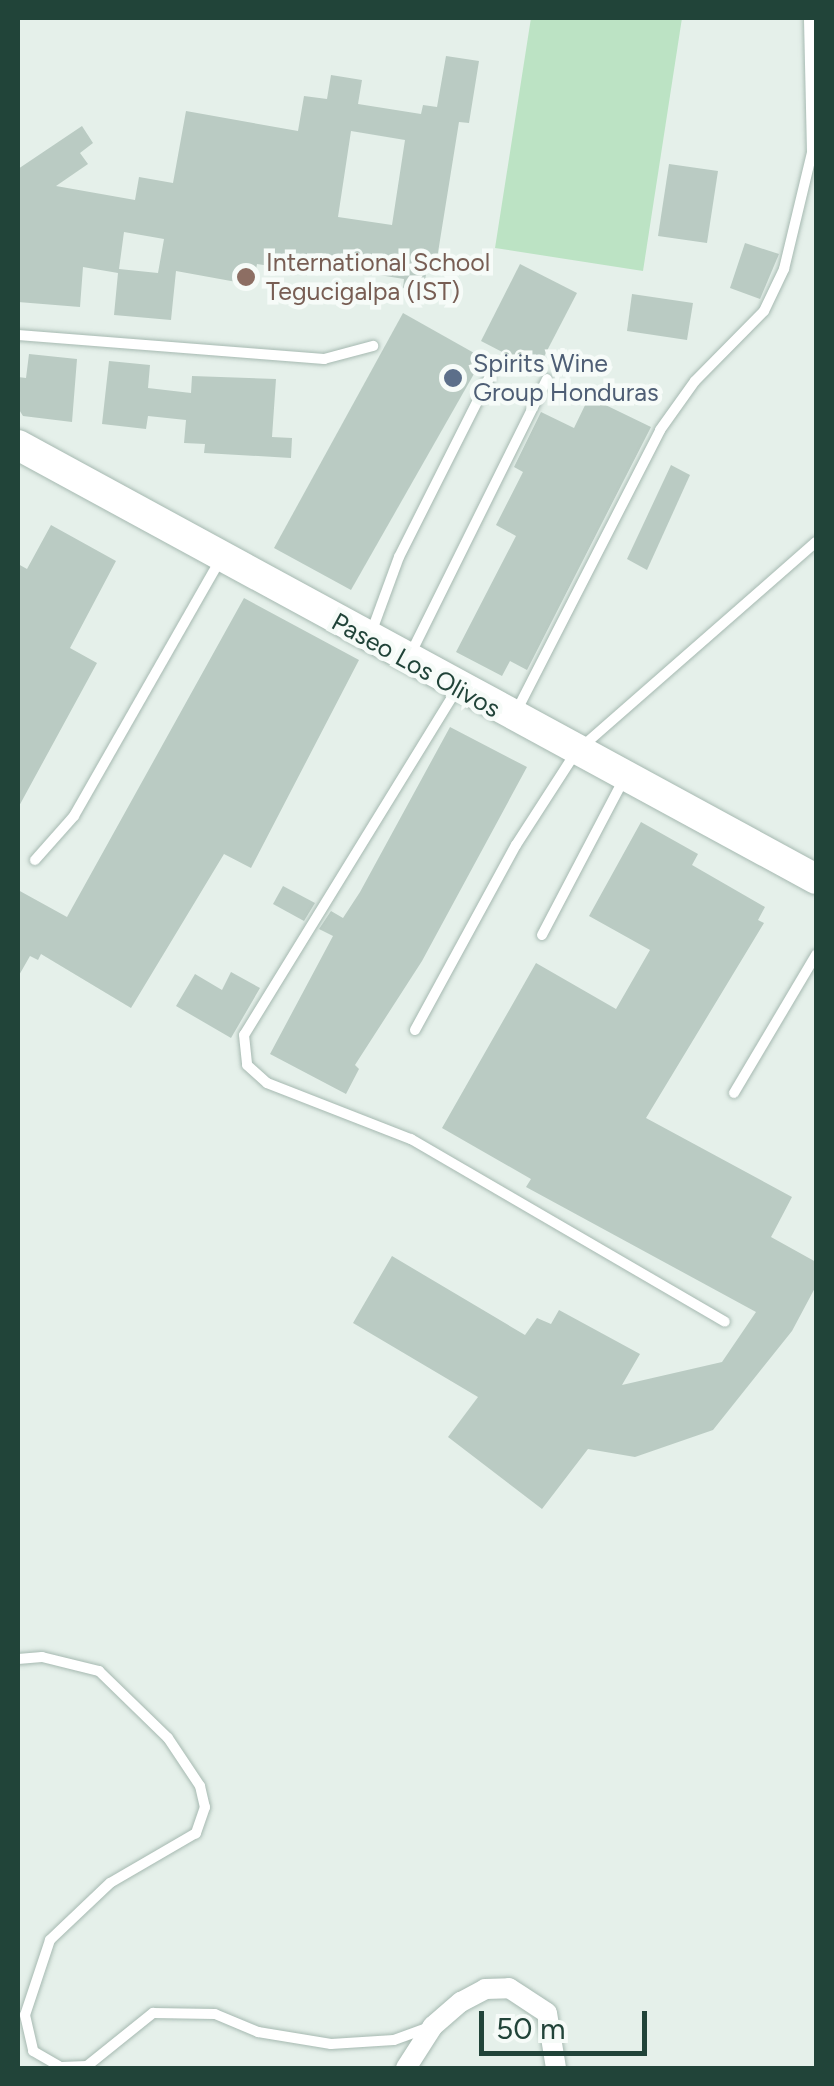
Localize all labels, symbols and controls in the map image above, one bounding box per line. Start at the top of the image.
place label: International School Tegucigalpa (IST) [266,248,490,307]
marker: International School Tegucigalpa (IST) [235,266,257,288]
place label: Spirits Wine Group Honduras [473,349,659,408]
marker: Spirits Wine Group Honduras [442,367,464,389]
street label: Paseo Los Olivos [327,606,505,724]
scale bar [484,1991,652,2053]
text: 50 m [496,2010,565,2047]

